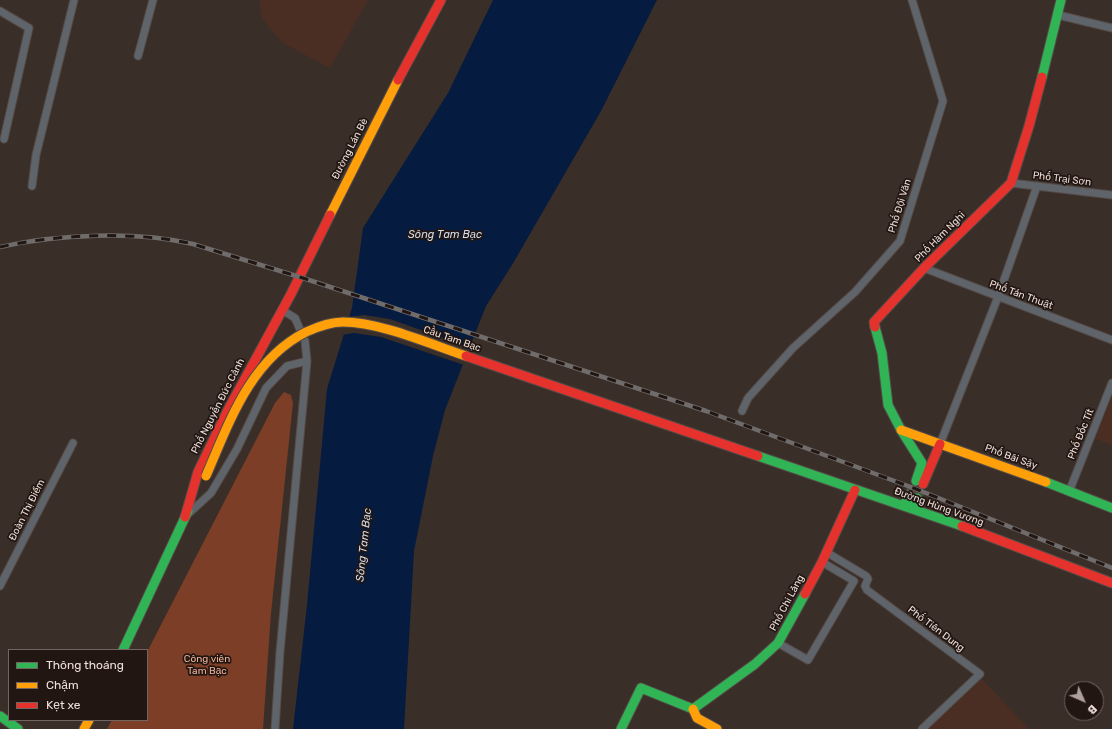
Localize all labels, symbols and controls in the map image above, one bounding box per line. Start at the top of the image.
street label: Đường Lán Bè [330,117,370,181]
street label: Phố Trại Sơn [1032,169,1092,189]
street label: Phố Đội Văn [886,178,914,234]
street label: Phố Hàm Nghi [912,209,968,265]
water label: Sông Tam Bạc [408,228,482,242]
street label: Phố Tán Thuật [988,278,1054,312]
street label: Cầu Tam Bạc [422,324,482,354]
street label: Phố Nguyễn Đức Cảnh [189,356,247,456]
street label: Phố Đốc Tít [1065,407,1097,461]
street label: Phố Bãi Sậy [983,442,1039,472]
street label: Đoàn Thị Điểm [6,477,48,543]
street label: Đường Hùng Vương [893,485,985,529]
water label: Sông Tam Bạc [354,508,374,582]
street label: Phố Chi Lăng [767,573,807,633]
street label: Phố Tiên Dung [905,604,967,654]
legend [8,649,148,721]
park label: Công viên Tam Bạc [184,653,230,676]
text: Thông thoáng [46,658,124,672]
text: Chậm [46,678,79,692]
north arrow [1064,681,1104,721]
text: Kẹt xe [46,698,81,712]
text: B [1085,702,1099,716]

